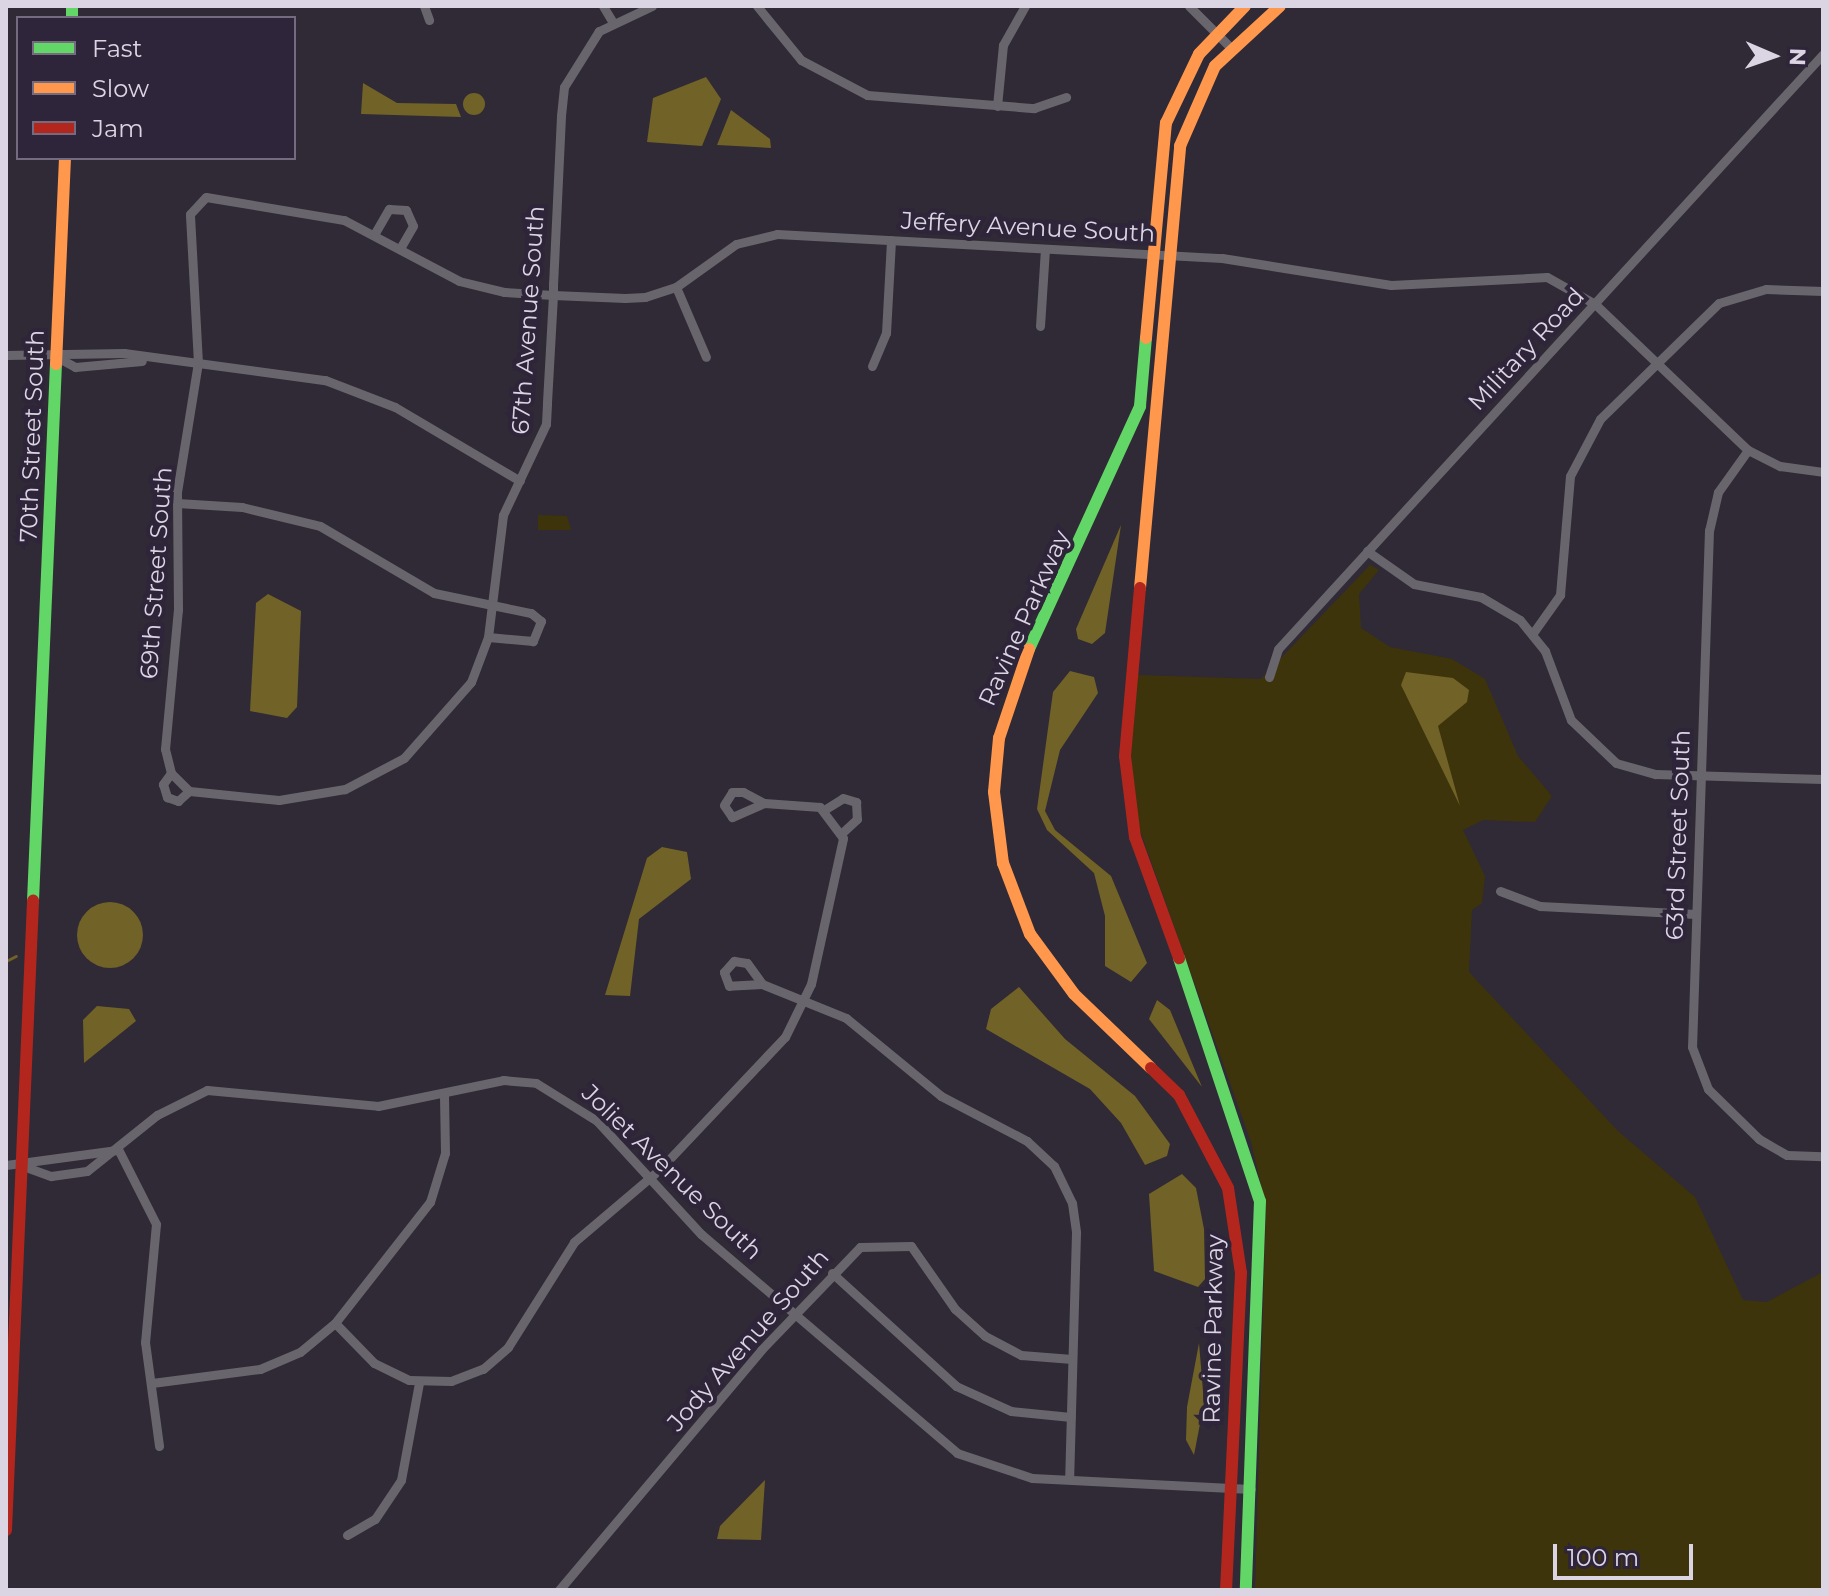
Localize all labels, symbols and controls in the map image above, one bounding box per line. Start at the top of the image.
legend [16,16,296,160]
north arrow [1733,16,1813,96]
text: Fast [92,34,142,63]
text: N [1784,47,1811,66]
text: Slow [92,74,149,103]
text: Jam [92,114,144,143]
street label: 67th Avenue South [506,205,550,435]
street label: Jeffery Avenue South [900,206,1156,248]
street label: Military Road [1462,282,1590,416]
street label: 70th Street South [14,329,50,543]
street label: 69th Street South [134,466,178,680]
street label: Ravine Parkway [972,526,1076,710]
street label: 63rd Street South [1660,729,1696,941]
street label: Joliet Avenue South [576,1079,768,1265]
street label: Ravine Parkway [1197,1234,1229,1424]
street label: Jody Avenue South [661,1243,835,1437]
scale bar [1557,1528,1697,1578]
text: 100 m [1567,1543,1639,1572]

